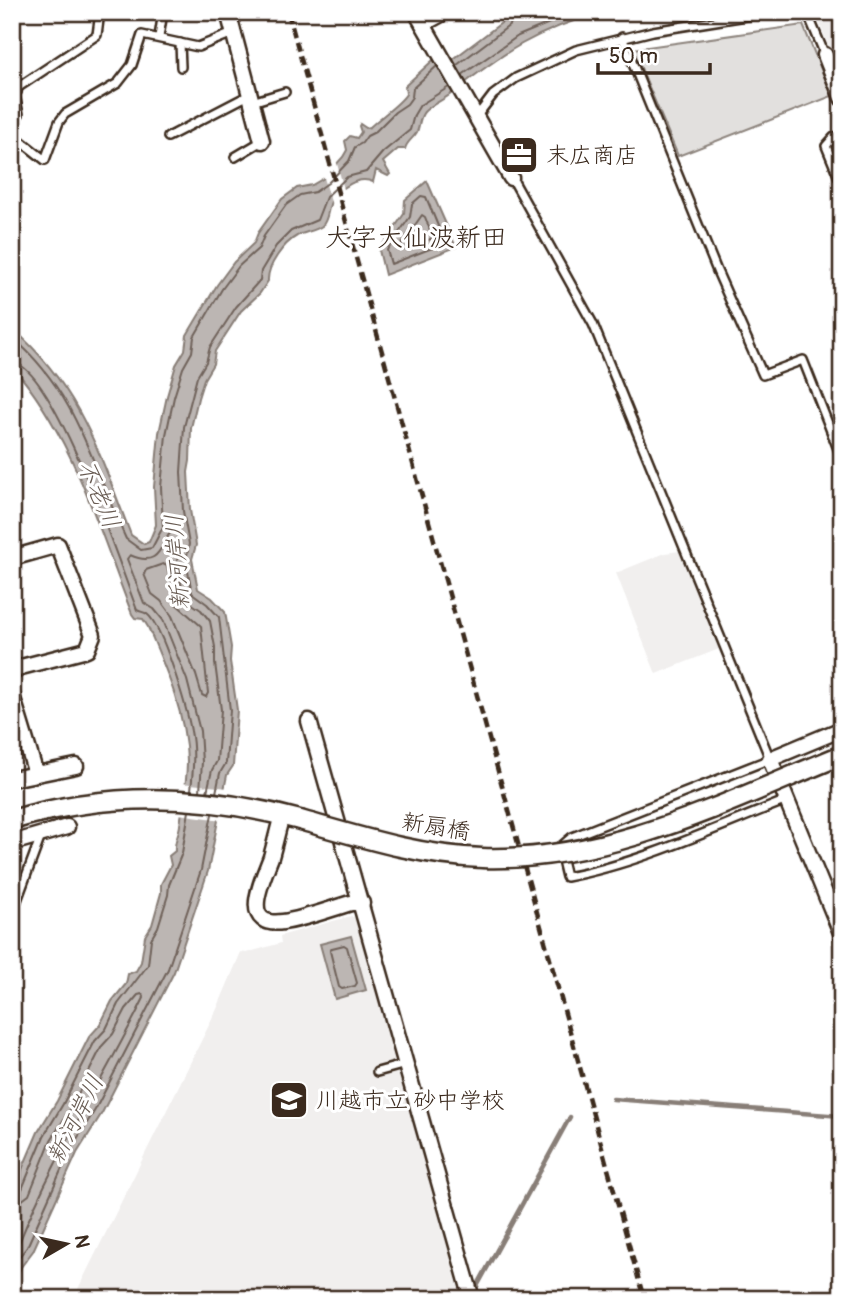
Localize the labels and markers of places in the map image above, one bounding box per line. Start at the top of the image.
office icon: 末広商店 [498,134,540,176]
place label: 末広商店 [546,141,638,170]
school or university icon: 川越市立 砂中学校 [268,1079,310,1121]
place label: 川越市立 砂中学校 [316,1086,505,1115]

